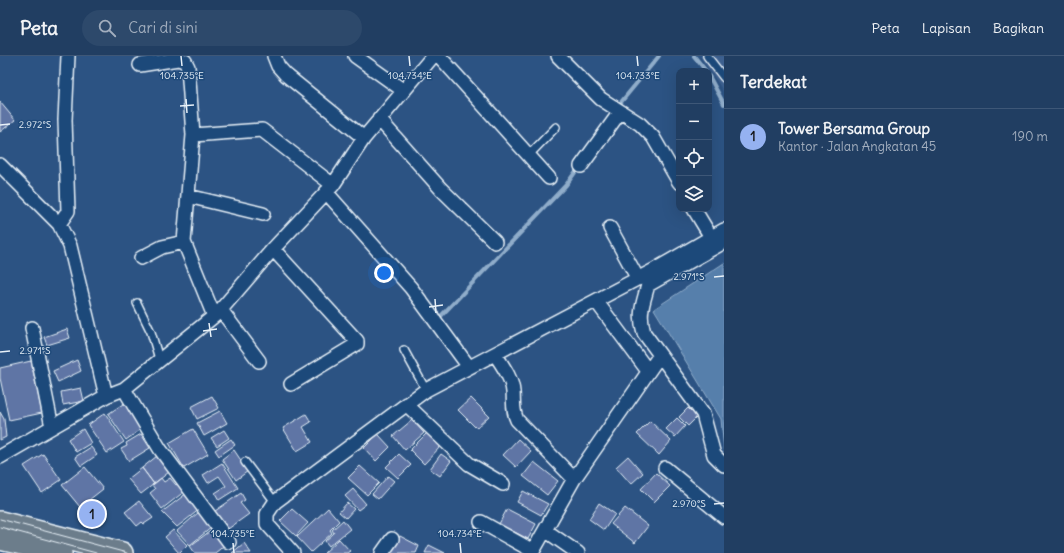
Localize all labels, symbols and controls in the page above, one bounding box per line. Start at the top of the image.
search box [82,10,362,46]
text: Peta [20,16,58,40]
icon: search [96,17,118,39]
text: Cari di sini [128,18,198,37]
text: Peta [872,19,900,37]
text: Lapisan [922,19,971,37]
text: Bagikan [993,19,1044,37]
map controls [676,68,712,212]
button: + [676,68,712,104]
text: 104.735°E [160,69,204,82]
text: 104.734°E [388,69,432,82]
text: 104.733°E [616,69,660,82]
text: Terdekat [740,71,807,93]
button: − [676,104,712,140]
text: 2.972°S [19,118,52,131]
text: Tower Bersama Group [778,119,930,138]
text: 1 [750,128,756,145]
text: 190 m [1012,128,1048,145]
text: Kantor · Jalan Angkatan 45 [778,138,936,155]
button: locate [676,140,712,176]
button: layers [676,176,712,212]
your location [374,263,394,283]
text: 2.971°S [673,270,705,283]
text: 2.971°S [19,344,51,357]
text: 2.970°S [672,497,706,510]
pin: 1 [79,499,105,529]
text: 104.735°E [211,527,255,540]
text: 104.734°E [438,527,482,540]

